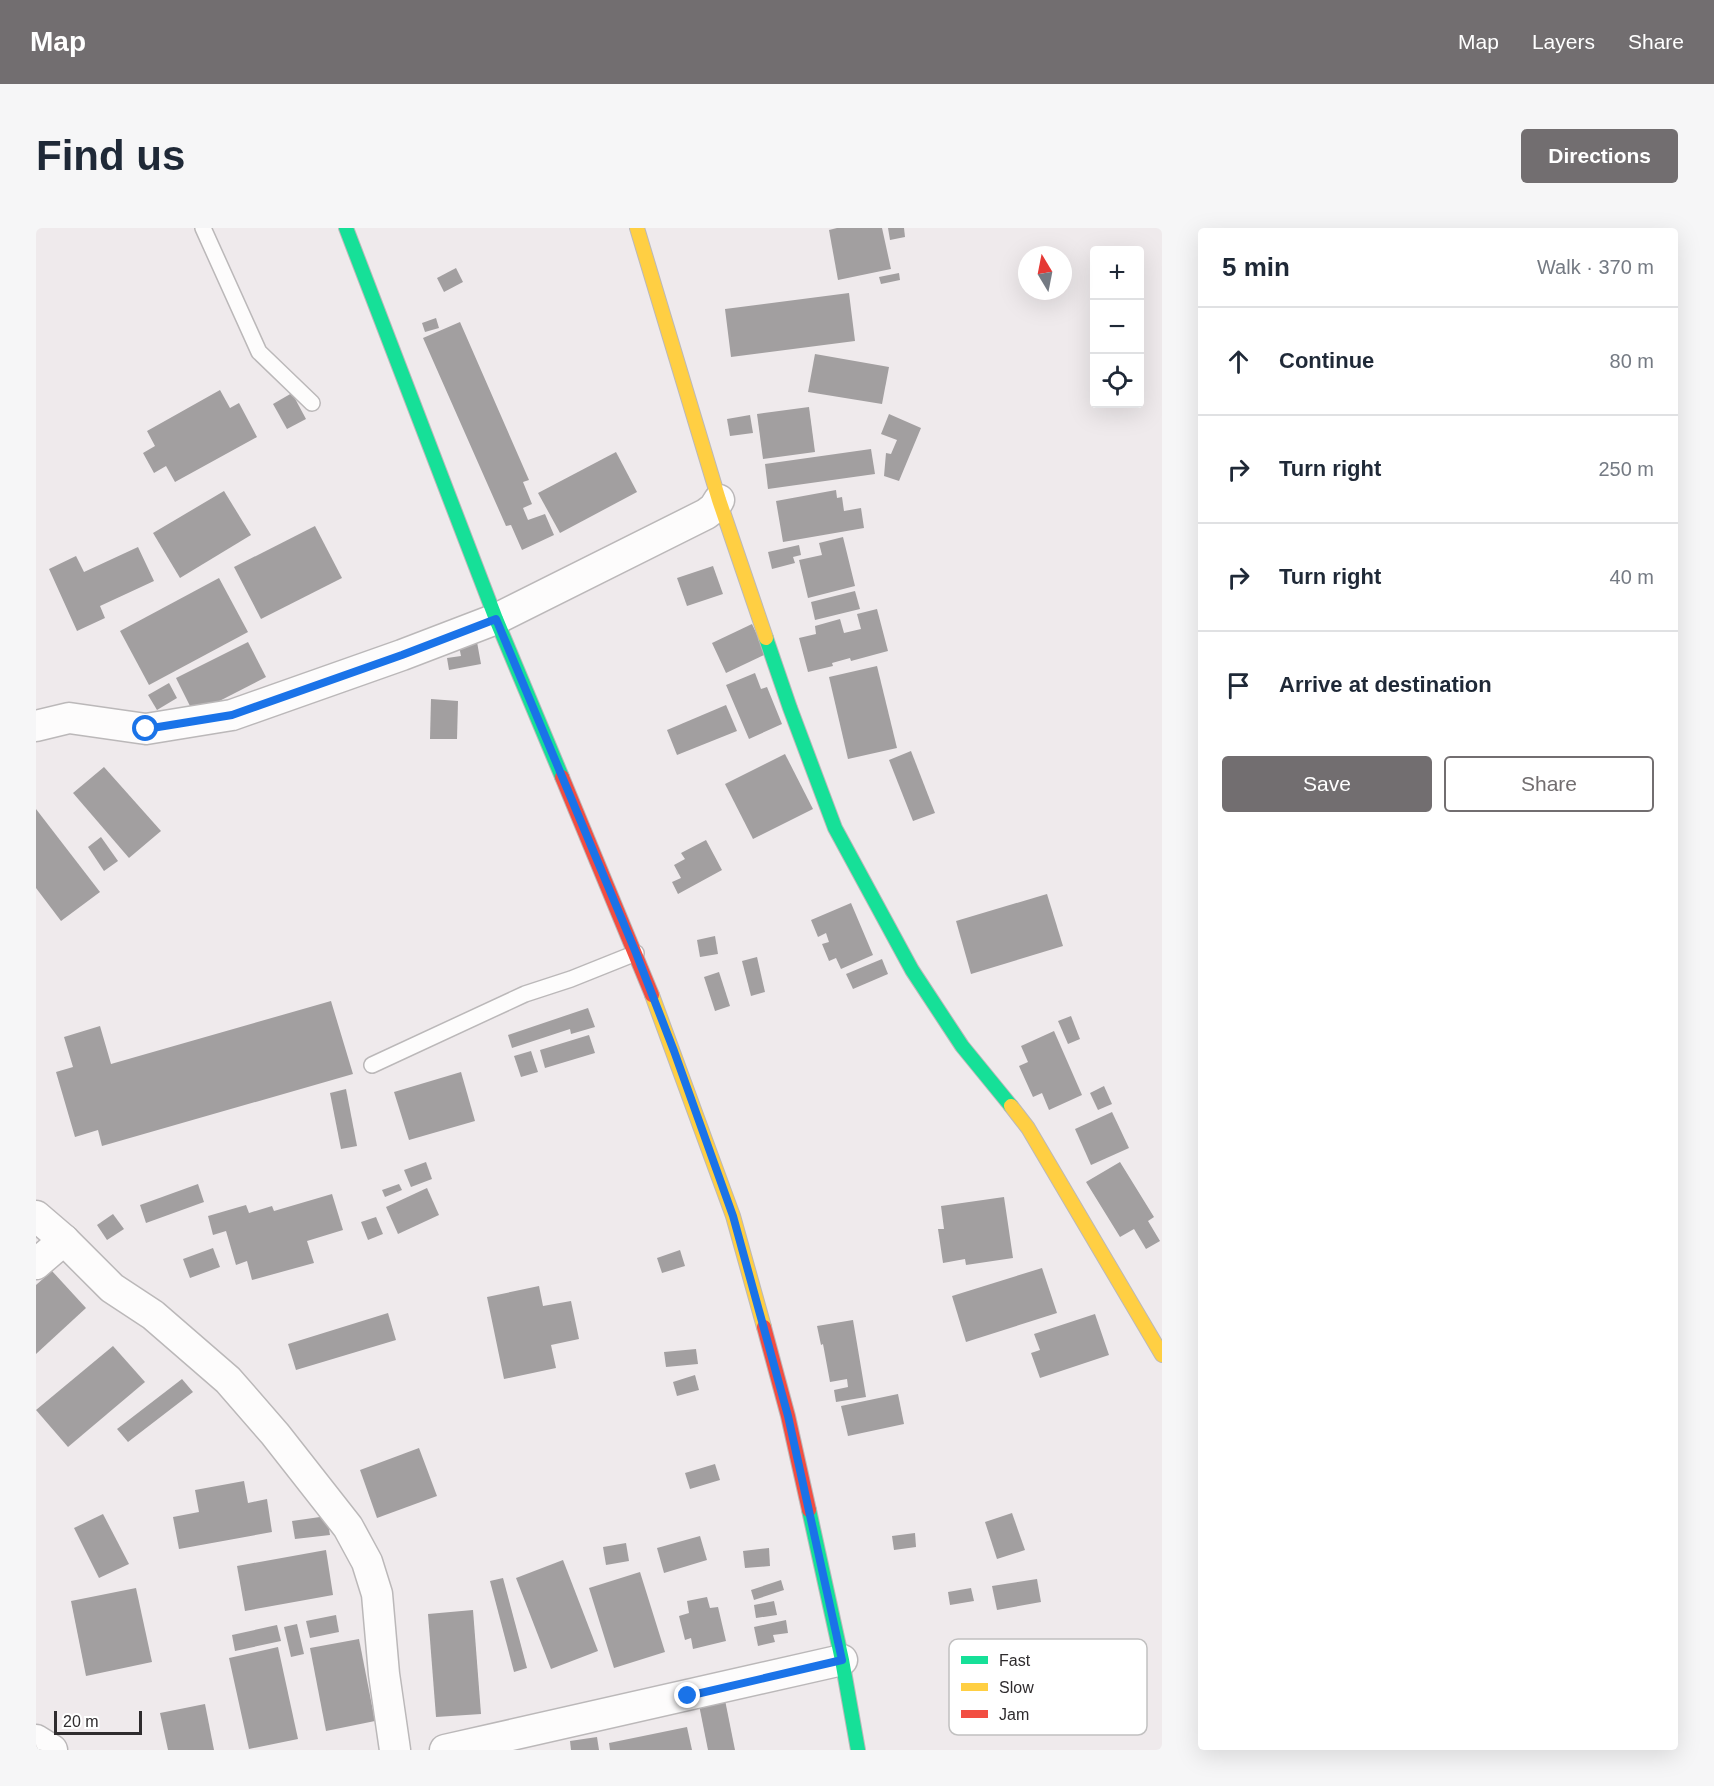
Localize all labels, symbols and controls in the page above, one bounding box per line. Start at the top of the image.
text: Map [30,26,86,57]
text: Map [1458,30,1499,53]
text: Layers [1532,30,1595,53]
text: Share [1628,30,1684,53]
button: Directions [1521,129,1678,183]
text: Find us [36,132,185,179]
north arrow [1018,246,1072,300]
map controls [1090,246,1144,408]
button: + [1090,246,1144,300]
text: 5 min [1222,252,1290,282]
text: Walk · 370 m [1537,256,1654,278]
button: − [1090,300,1144,354]
icon: ahead [1222,345,1255,378]
text: Continue [1279,348,1374,373]
text: 80 m [1610,350,1654,372]
button: locate [1090,354,1144,408]
icon: right [1222,453,1255,486]
text: Turn right [1279,456,1381,481]
text: 250 m [1598,458,1654,480]
icon: right [1222,561,1255,594]
text: Turn right [1279,564,1381,589]
text: 40 m [1610,566,1654,588]
icon: arrive [1222,669,1255,702]
text: Arrive at destination [1279,672,1492,697]
route start [132,715,158,741]
button: Save [1222,756,1432,812]
button: Share [1444,756,1654,812]
legend [949,1639,1147,1735]
text: Fast [999,1652,1031,1669]
text: Slow [999,1679,1034,1696]
route end [674,1682,700,1708]
text: Jam [999,1706,1029,1723]
scale bar [54,1708,142,1736]
text: 20 m [63,1713,99,1730]

